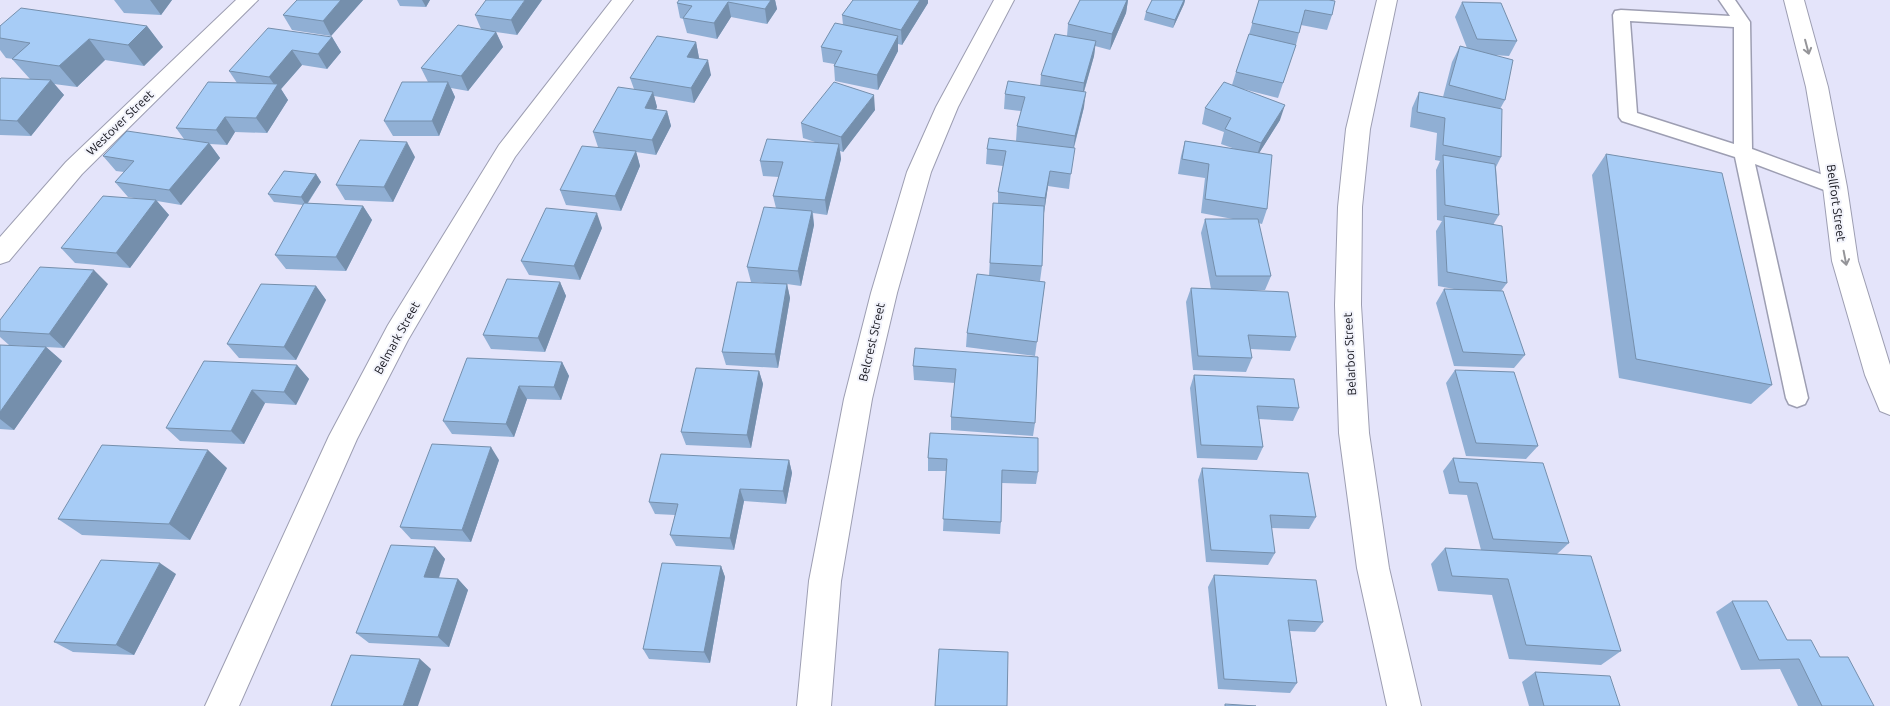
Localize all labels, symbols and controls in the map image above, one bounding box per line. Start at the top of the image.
one-way arrow [1802,39,1812,55]
street label: Westover Street [84,87,156,158]
street label: Bellfort Street [1825,164,1848,243]
one-way arrow [1841,250,1850,266]
street label: Belmark Street [371,299,422,376]
street label: Belcrest Street [856,301,887,382]
street label: Belarbor Street [1341,312,1358,396]

